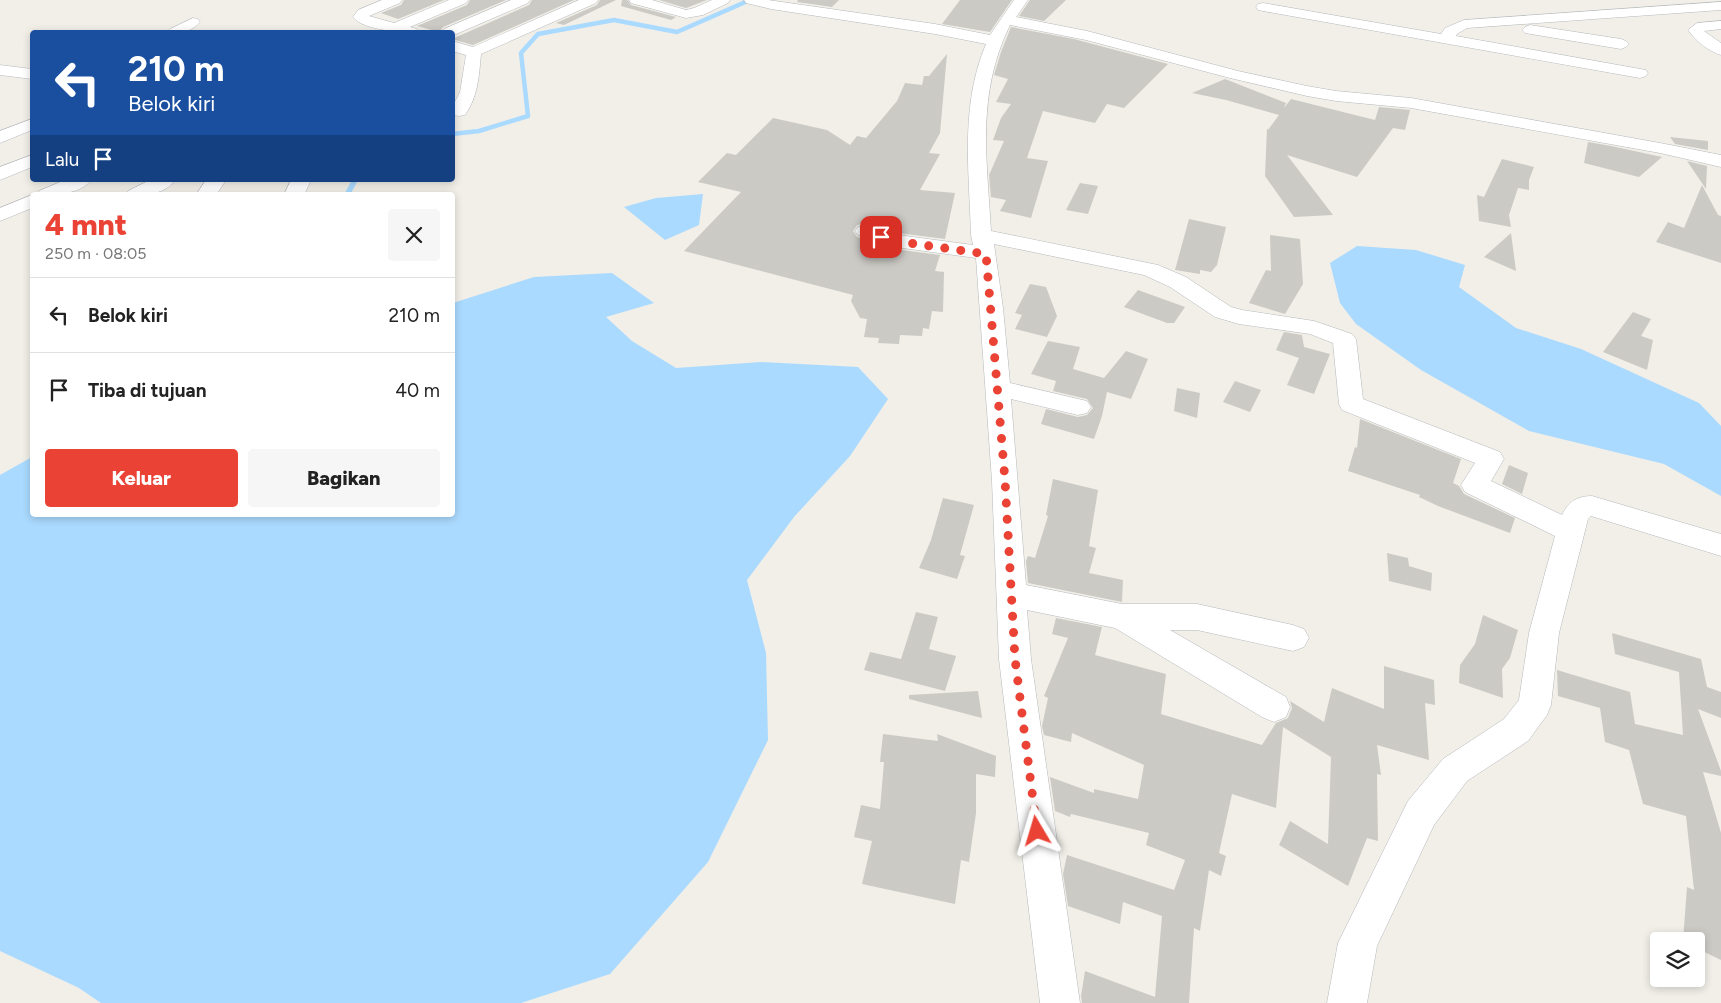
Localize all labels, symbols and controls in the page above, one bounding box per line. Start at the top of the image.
text: 210 m [128,48,225,90]
icon: left [45,50,110,115]
text: Belok kiri [128,90,215,117]
icon: arrive [89,145,117,173]
text: Lalu [45,148,79,171]
text: 4 mnt [45,206,127,243]
button: close [388,209,440,261]
pin [860,216,902,258]
icon: arrive [867,223,895,251]
text: 250 m · 08:05 [45,244,147,263]
icon: left [45,301,73,329]
text: Belok kiri [88,304,168,327]
text: 210 m [388,304,440,327]
icon: arrive [45,376,73,404]
text: Tiba di tujuan [88,379,207,402]
text: 40 m [395,379,440,402]
button: Keluar [45,449,238,507]
button: Bagikan [248,449,440,507]
position arrow [1010,804,1062,856]
map controls [1650,932,1705,987]
button: layers [1650,932,1705,987]

